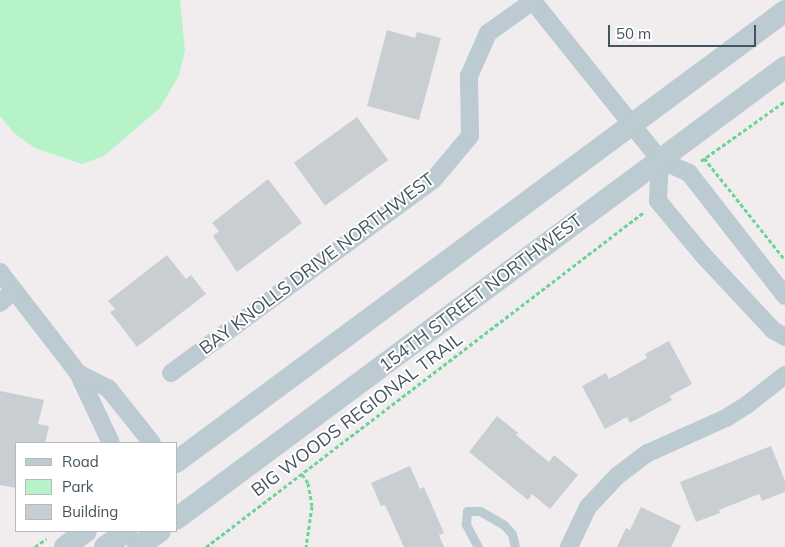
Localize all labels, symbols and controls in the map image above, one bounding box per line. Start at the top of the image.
scale bar [610,15,758,47]
text: 50 m [616,24,651,43]
street label: BAY KNOLLS DRIVE NORTHWEST [195,169,439,359]
street label: 154TH STREET NORTHWEST [375,209,587,377]
street label: BIG WOODS REGIONAL TRAIL [247,329,467,501]
legend [15,442,178,532]
text: Road [62,452,99,471]
text: Park [62,477,94,496]
text: Building [62,502,118,521]

